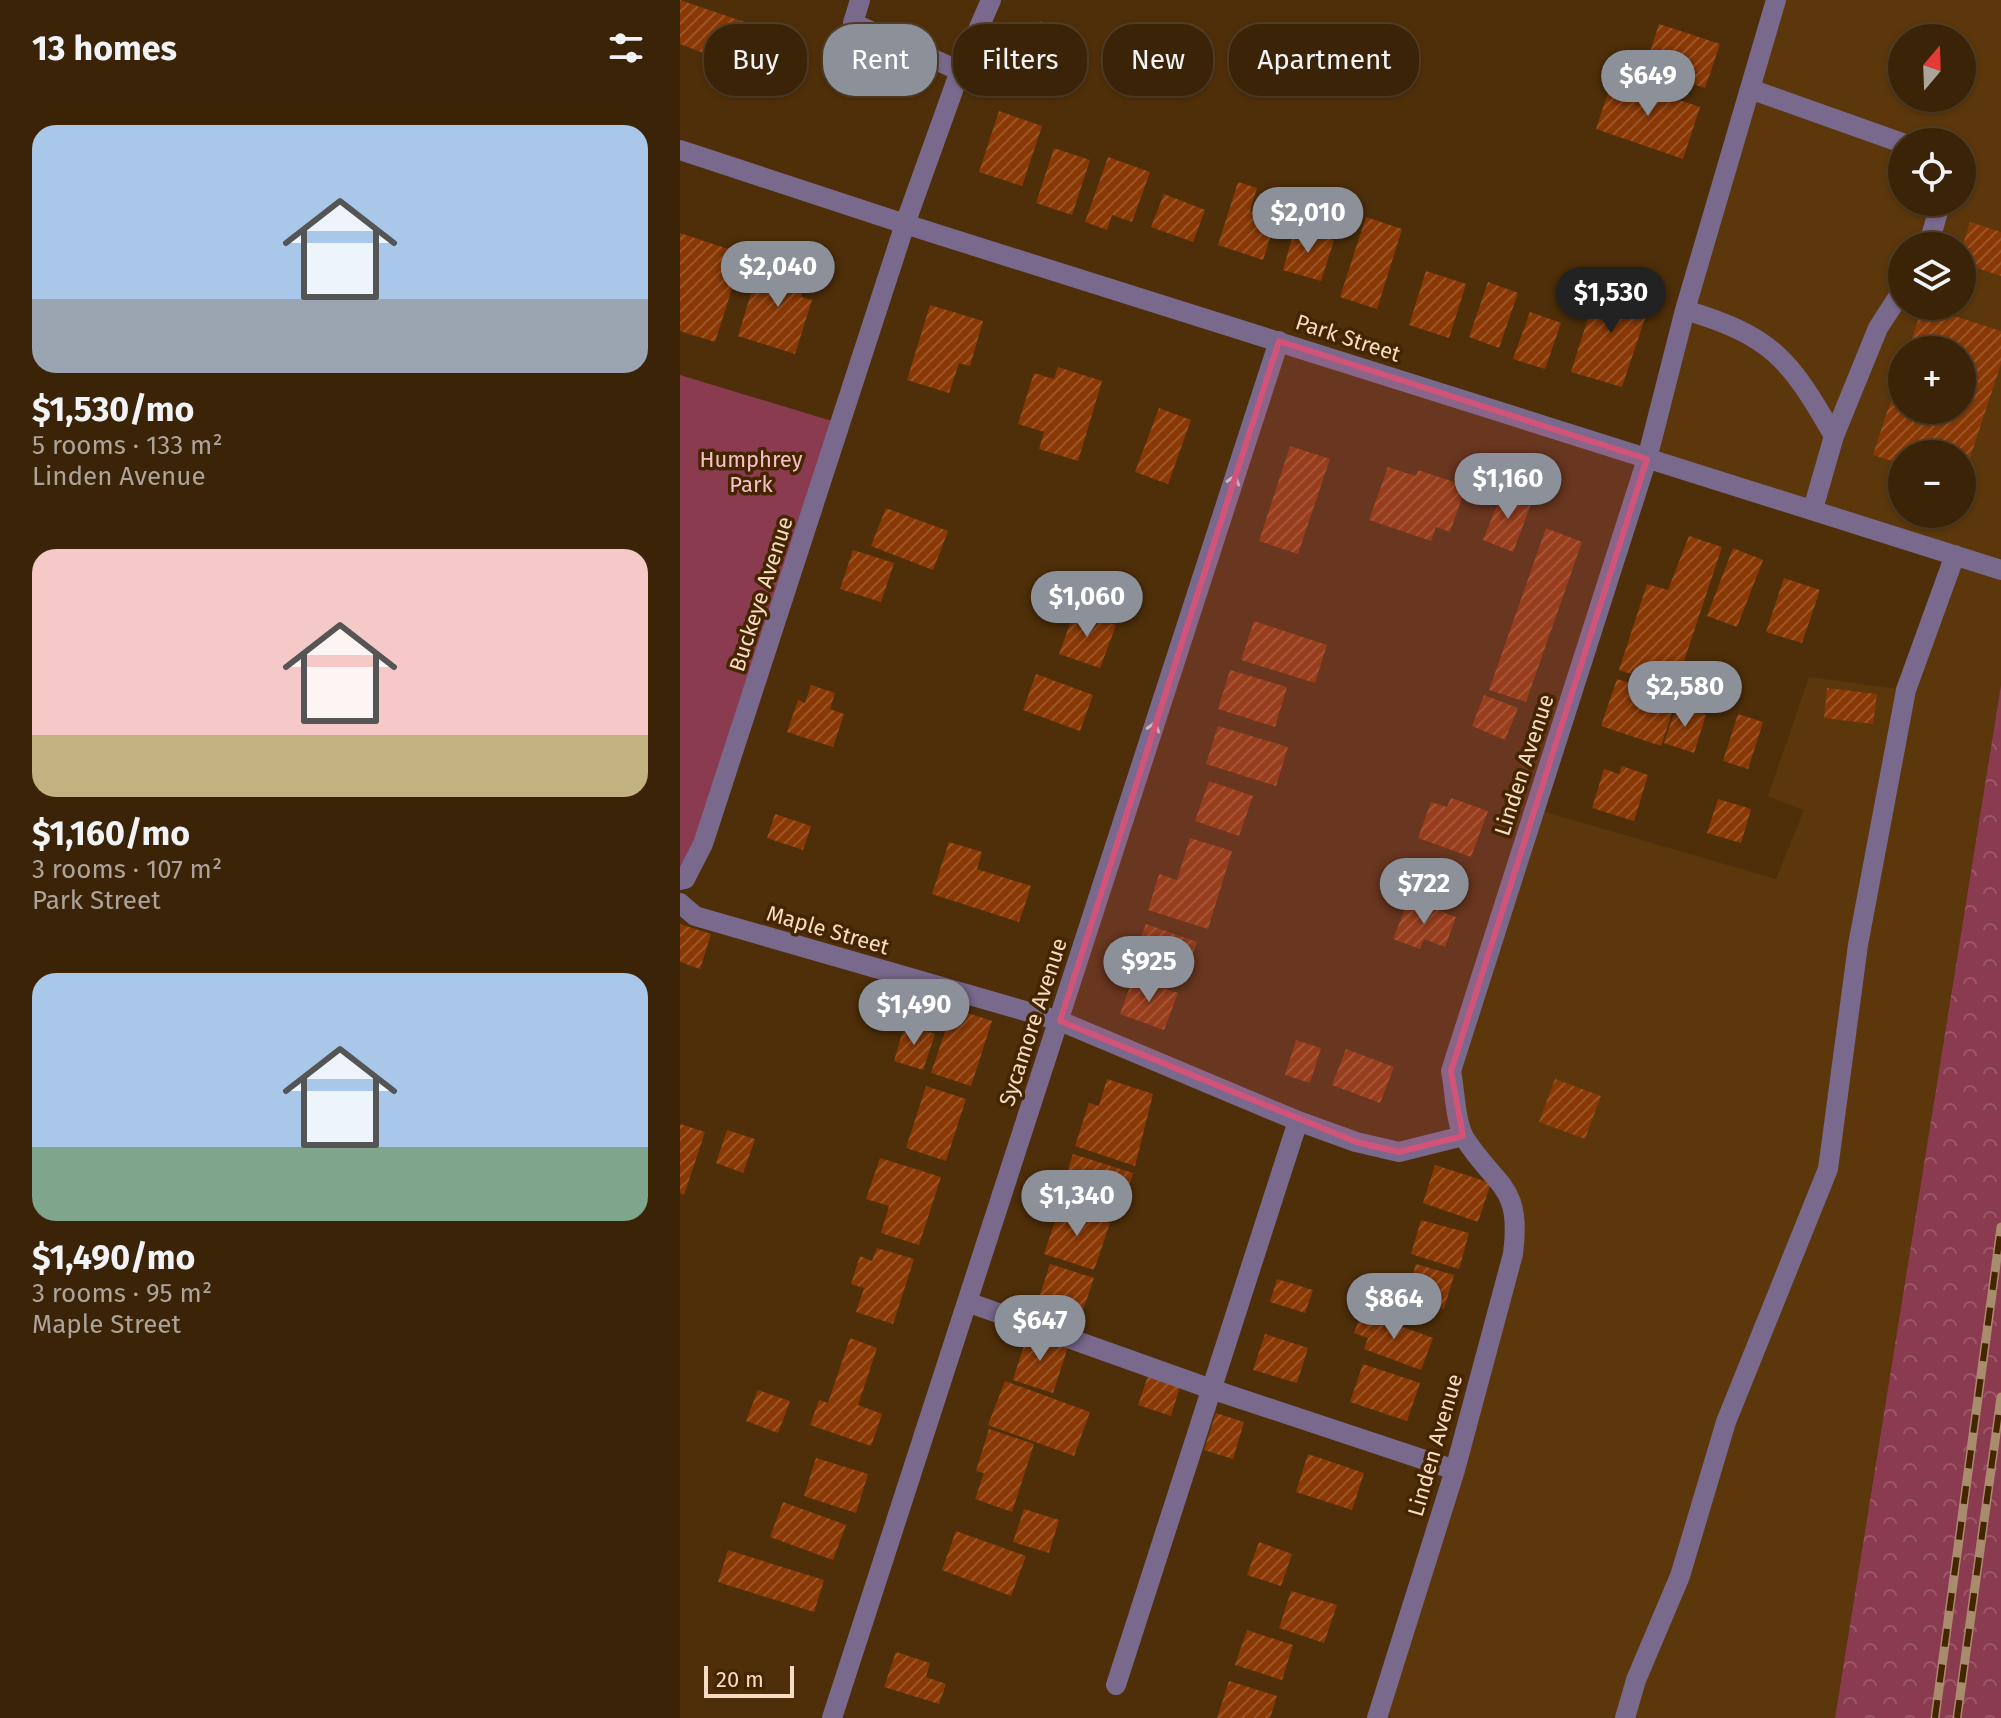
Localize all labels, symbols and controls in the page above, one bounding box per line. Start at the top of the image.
chip: Buy [704,24,807,96]
chip: Rent [823,24,937,96]
chip: Filters [953,24,1087,96]
chip: New [1103,24,1213,96]
chip: Apartment [1229,24,1419,96]
north arrow [1888,24,1976,112]
map controls [1888,24,1976,528]
icon: filters [604,26,648,70]
text: 13 homes [32,28,177,69]
pin: $649 [1601,50,1695,118]
text: $649 [1619,60,1677,91]
button: locate [1888,128,1976,216]
icon: home [268,177,412,321]
pin: $2,010 [1243,187,1373,255]
text: $2,010 [1270,197,1346,228]
button: layers [1888,232,1976,320]
pin: $2,040 [713,241,843,309]
text: $2,040 [739,251,817,282]
pin: $1,530 [1546,267,1676,335]
text: $1,530 [1574,277,1648,308]
street label: Park Street [1292,308,1404,368]
button: + [1888,336,1976,424]
text: $1,530/mo [32,389,194,430]
text: 5 rooms · 133 m² [32,430,223,461]
button: − [1888,440,1976,528]
park label: Humphrey Park [699,446,803,498]
pin: $1,160 [1443,453,1573,521]
text: Linden Avenue [32,461,206,492]
text: $1,160 [1473,463,1543,494]
one-way arrow [1226,474,1241,499]
street label: Buckeye Avenue [723,513,799,675]
pin: $1,060 [1022,571,1152,639]
text: $1,060 [1049,581,1125,612]
icon: home [268,601,412,745]
pin: $2,580 [1620,661,1750,729]
text: $2,580 [1646,671,1724,702]
street label: Linden Avenue [1488,691,1560,839]
one-way arrow [1146,721,1161,746]
text: $1,160/mo [32,813,190,854]
text: 3 rooms · 107 m² [32,854,222,885]
pin: $722 [1377,858,1471,926]
text: $722 [1398,868,1450,899]
text: Park Street [32,885,161,916]
street label: Maple Street [764,900,892,960]
street label: Sycamore Avenue [993,935,1073,1109]
pin: $925 [1102,936,1196,1004]
text: $925 [1121,946,1177,977]
pin: $1,490 [849,979,979,1047]
text: $1,490 [876,989,952,1020]
icon: home [268,1025,412,1169]
pin: $1,340 [1012,1170,1142,1238]
text: $1,340 [1039,1180,1115,1211]
text: $1,490/mo [32,1237,195,1278]
pin: $864 [1347,1273,1441,1341]
text: 3 rooms · 95 m² [32,1278,212,1309]
text: $864 [1365,1283,1423,1314]
pin: $647 [993,1295,1087,1363]
text: $647 [1012,1305,1068,1336]
text: Maple Street [32,1309,181,1340]
street label: Linden Avenue [1402,1371,1468,1519]
scale bar [704,1662,794,1698]
text: 20 m [716,1666,764,1693]

